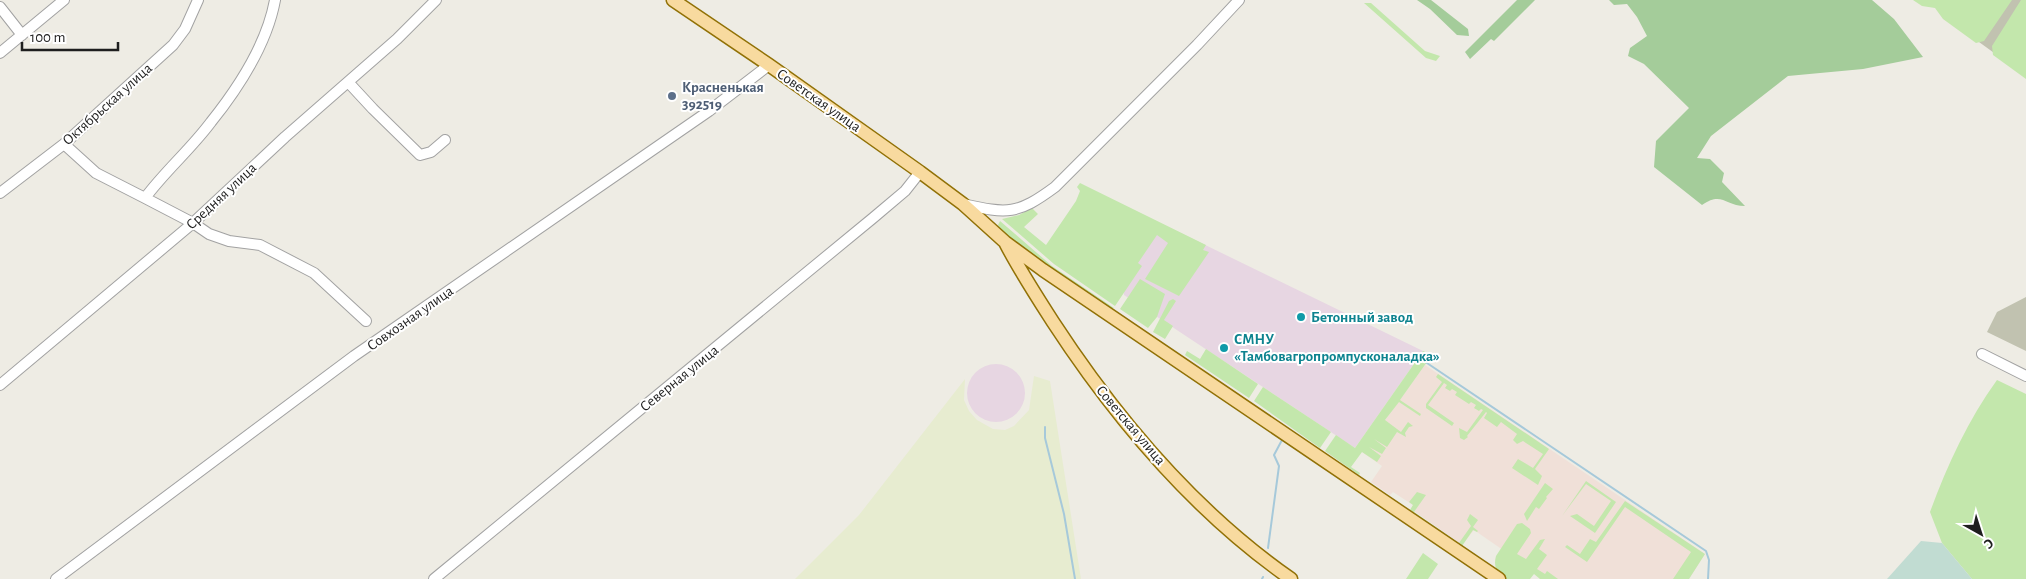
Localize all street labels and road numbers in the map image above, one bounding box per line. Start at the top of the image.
street label: Октябрьская улица [60,60,155,148]
street label: Советская улица [774,66,864,135]
street label: Средняя улица [183,160,259,233]
street label: Совхозная улица [364,283,456,354]
street label: Северная улица [637,342,722,415]
street label: Советская улица [1093,383,1168,468]

